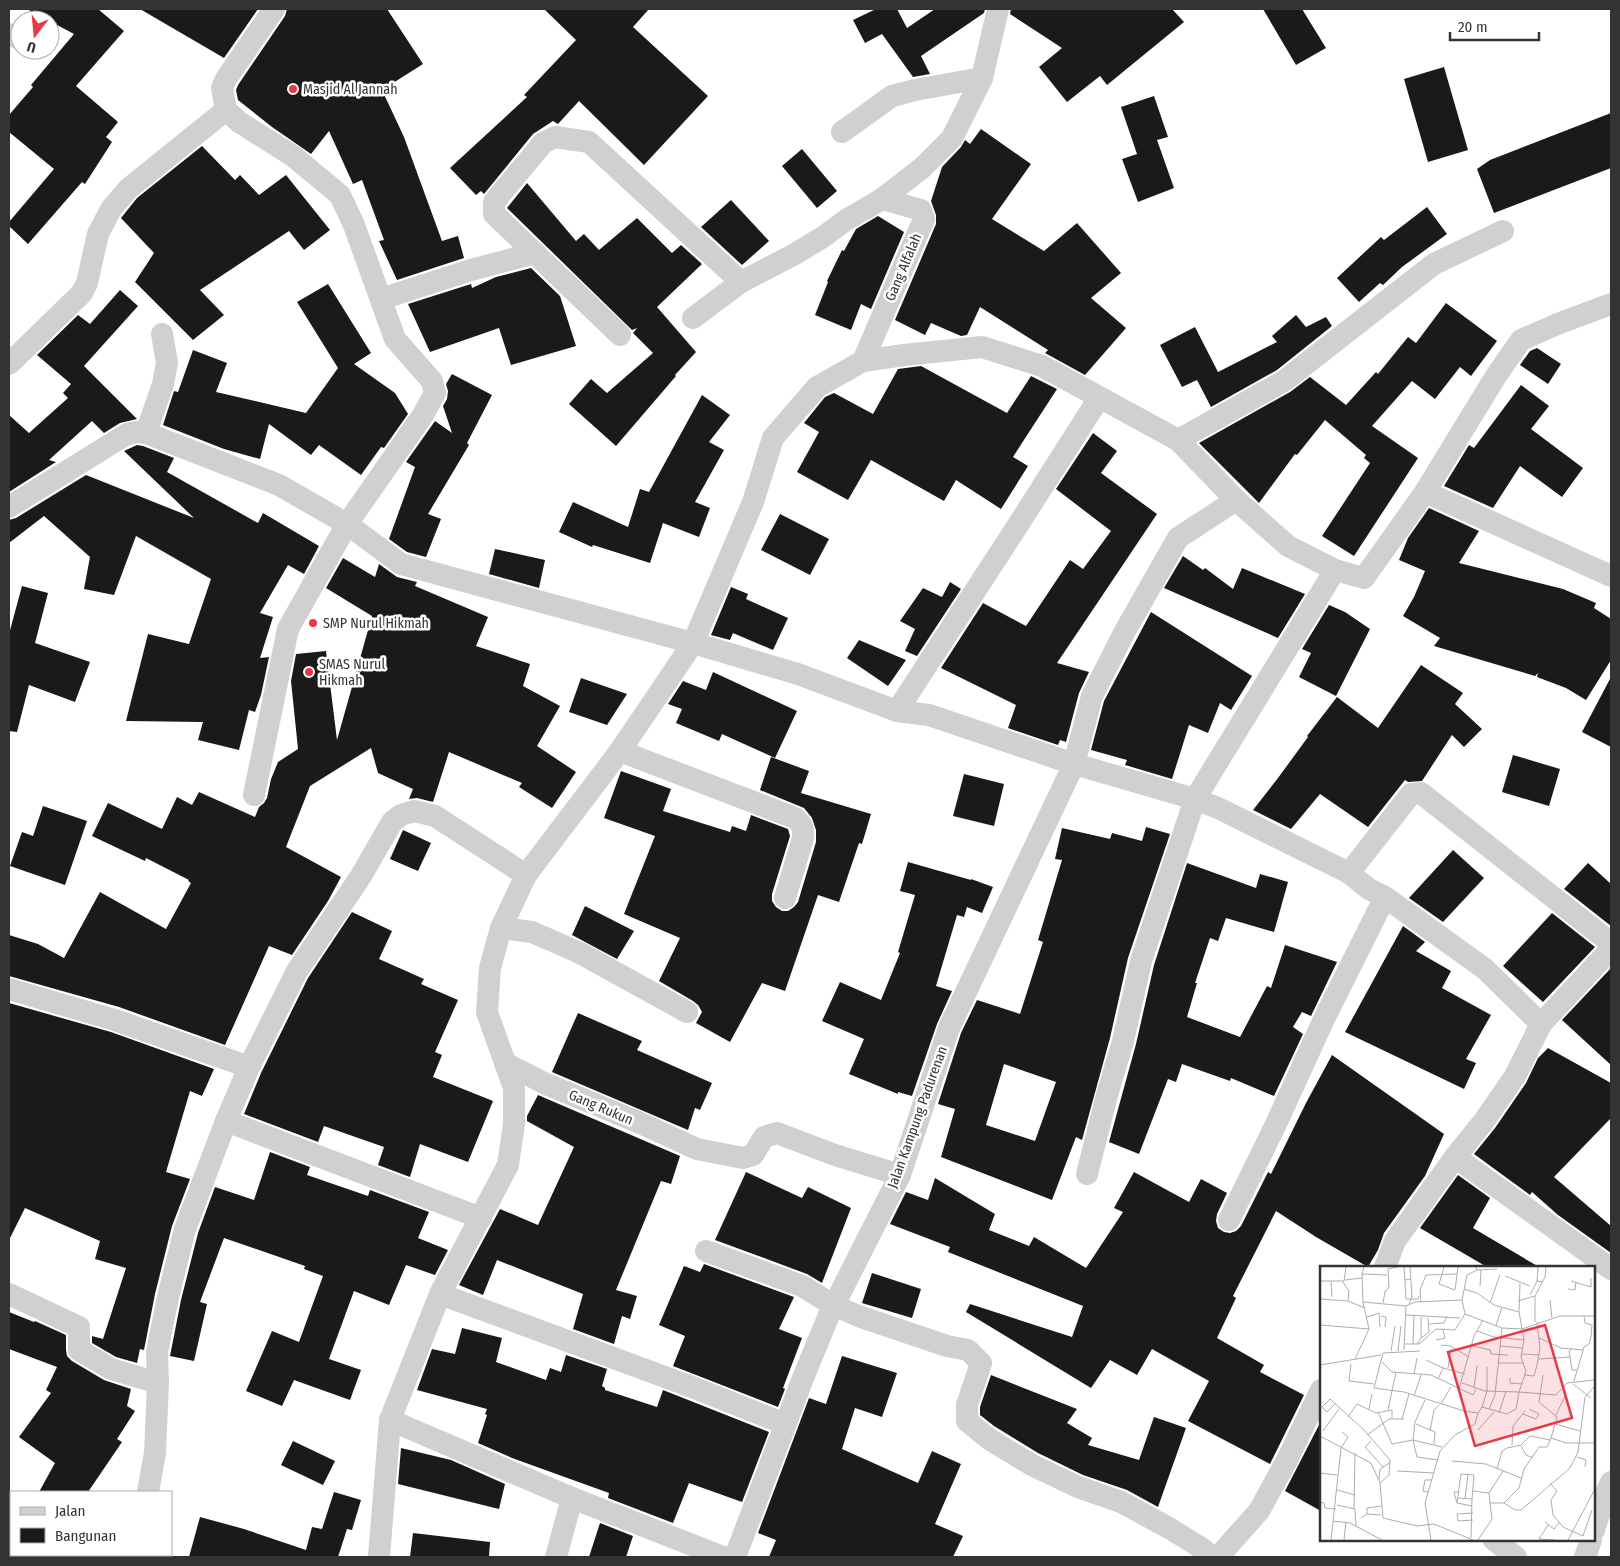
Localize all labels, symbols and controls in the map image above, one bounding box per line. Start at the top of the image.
north arrow [10,10,60,60]
scale bar [1450,10,1539,42]
text: 20 m [1458,18,1488,36]
text: U [25,38,38,56]
place label: Masjid Al Jannah [303,81,398,98]
marker: Masjid Al Jannah [287,83,299,95]
street label: Gang Alfalah [882,231,925,304]
place label: SMP Nurul Hikmah [323,615,429,632]
marker: SMP Nurul Hikmah [307,617,319,629]
place label: SMAS Nurul Hikmah [319,656,385,689]
marker: SMAS Nurul Hikmah [303,666,315,678]
street label: Jalan Kampung Padurenan [884,1044,951,1191]
street label: Gang Rukun [566,1086,636,1129]
inset map [1320,1266,1595,1541]
legend [10,1491,172,1556]
text: Jalan [55,1502,85,1520]
text: Bangunan [55,1527,116,1545]

